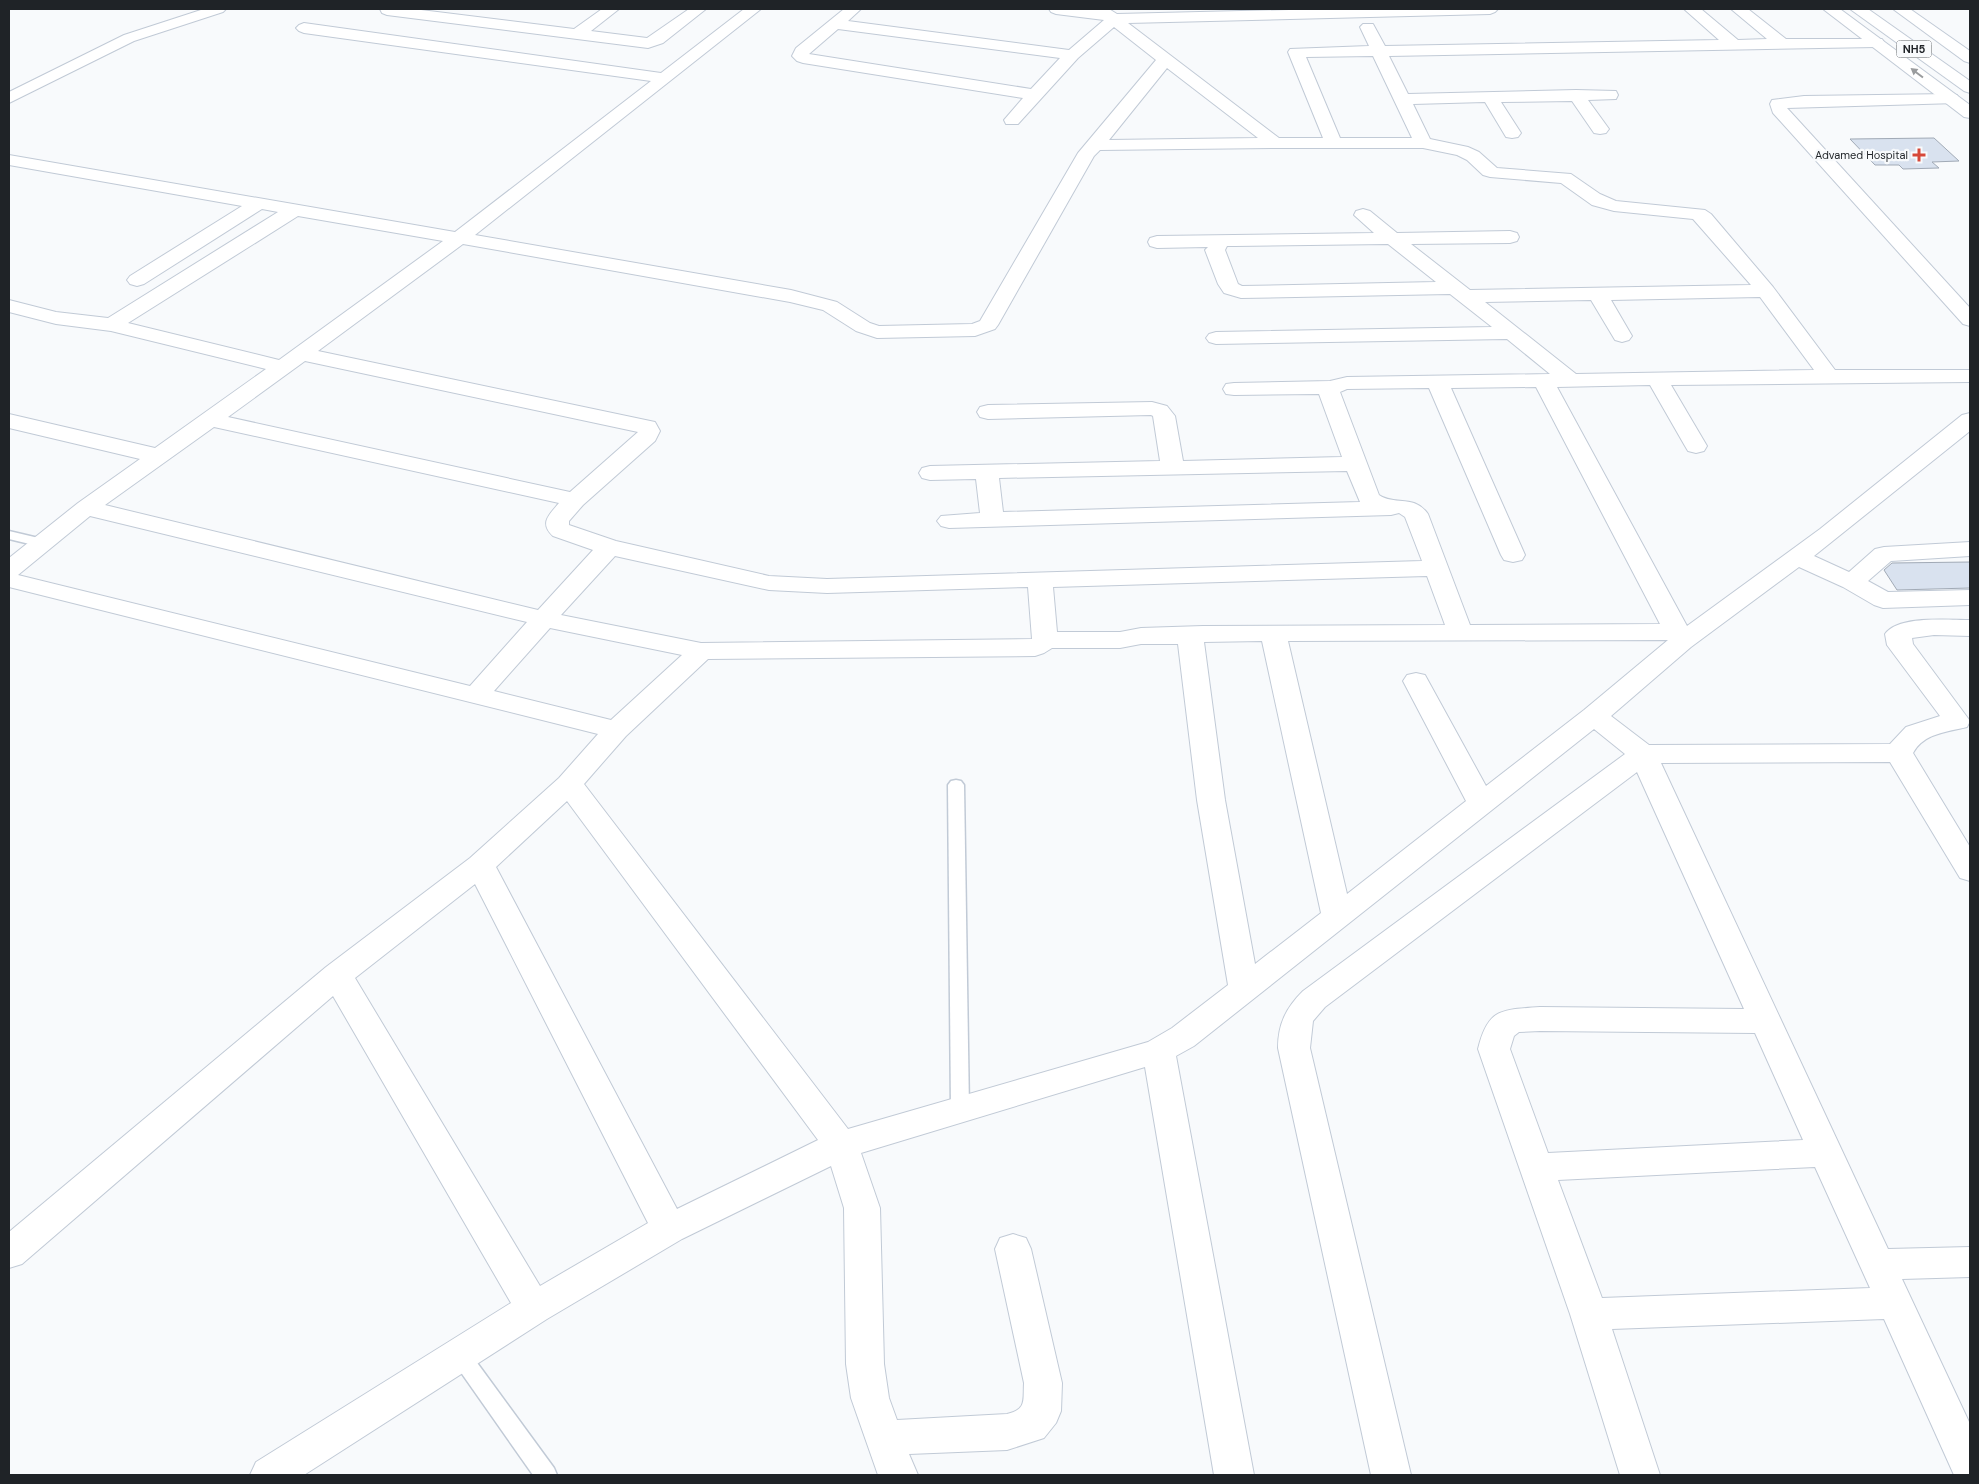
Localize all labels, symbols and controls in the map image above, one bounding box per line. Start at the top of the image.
road number: NH5 [1896,41,1932,58]
one-way arrow [1910,68,1924,78]
place label: Advamed Hospital [1815,148,1908,162]
marker: Advamed Hospital [1912,148,1926,162]

